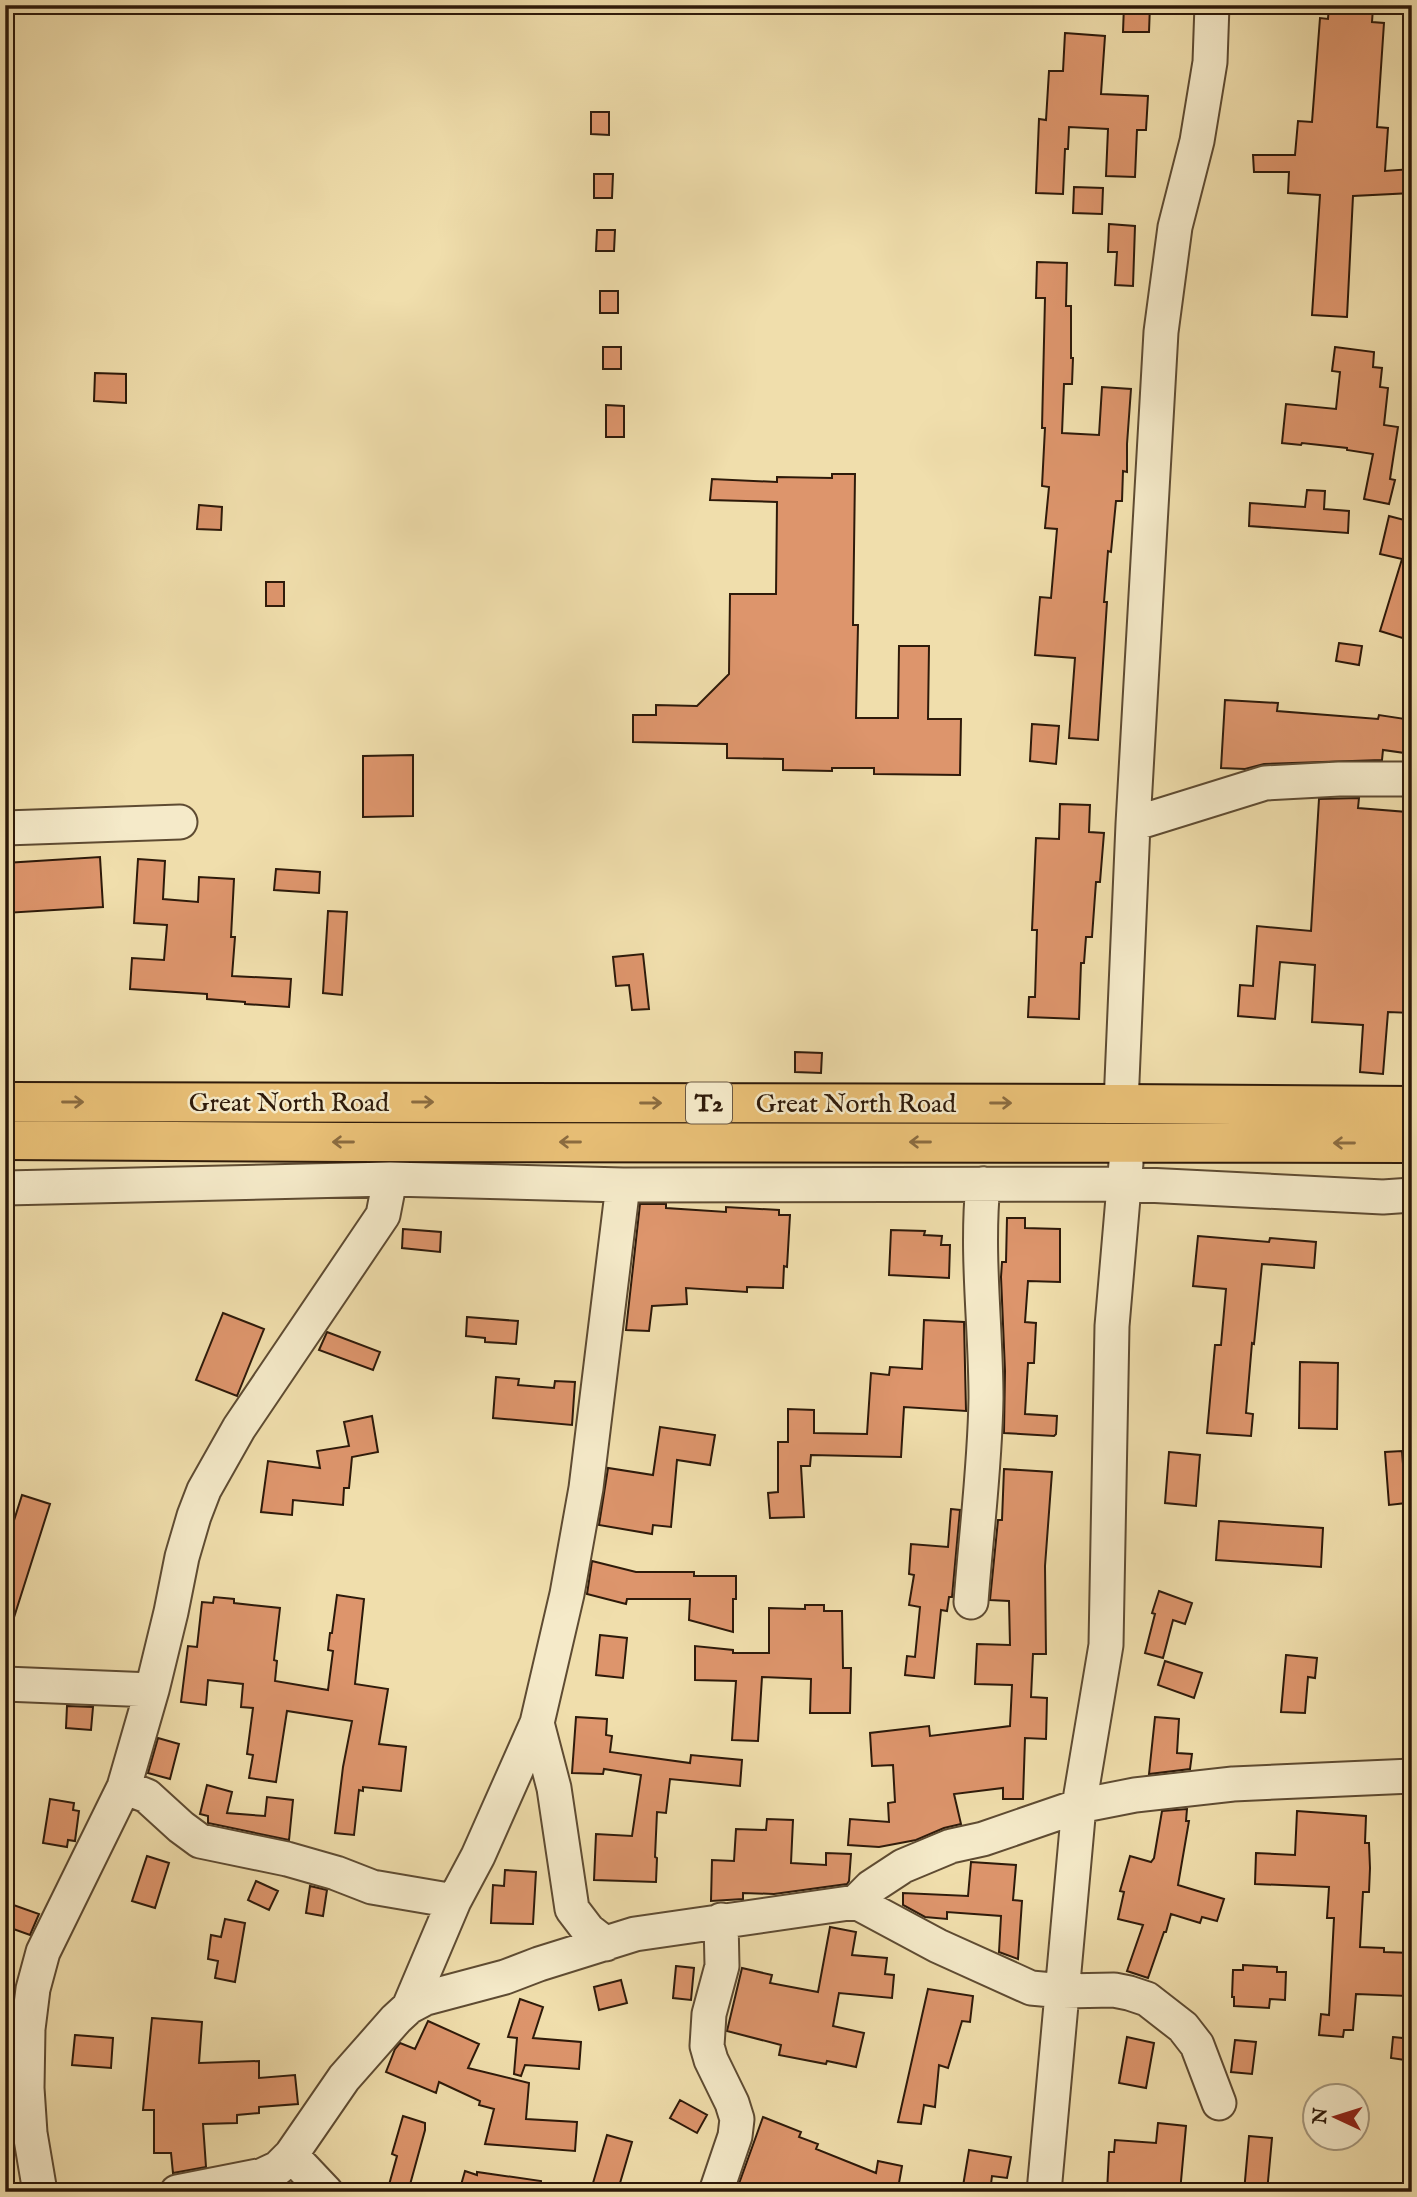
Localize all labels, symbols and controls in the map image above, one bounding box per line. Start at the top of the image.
road number: T2 [686,1083,732,1124]
street label: Great North Road [189,1087,389,1120]
street label: Great North Road [756,1088,956,1121]
one-way arrow [62,1095,85,1109]
one-way arrow [412,1095,435,1109]
one-way arrow [639,1096,662,1110]
one-way arrow [989,1096,1012,1110]
one-way arrow [331,1135,354,1149]
one-way arrow [559,1135,582,1149]
one-way arrow [909,1135,932,1149]
one-way arrow [1332,1136,1355,1150]
north arrow [1302,2082,1372,2152]
text: N [1308,2106,1334,2126]

